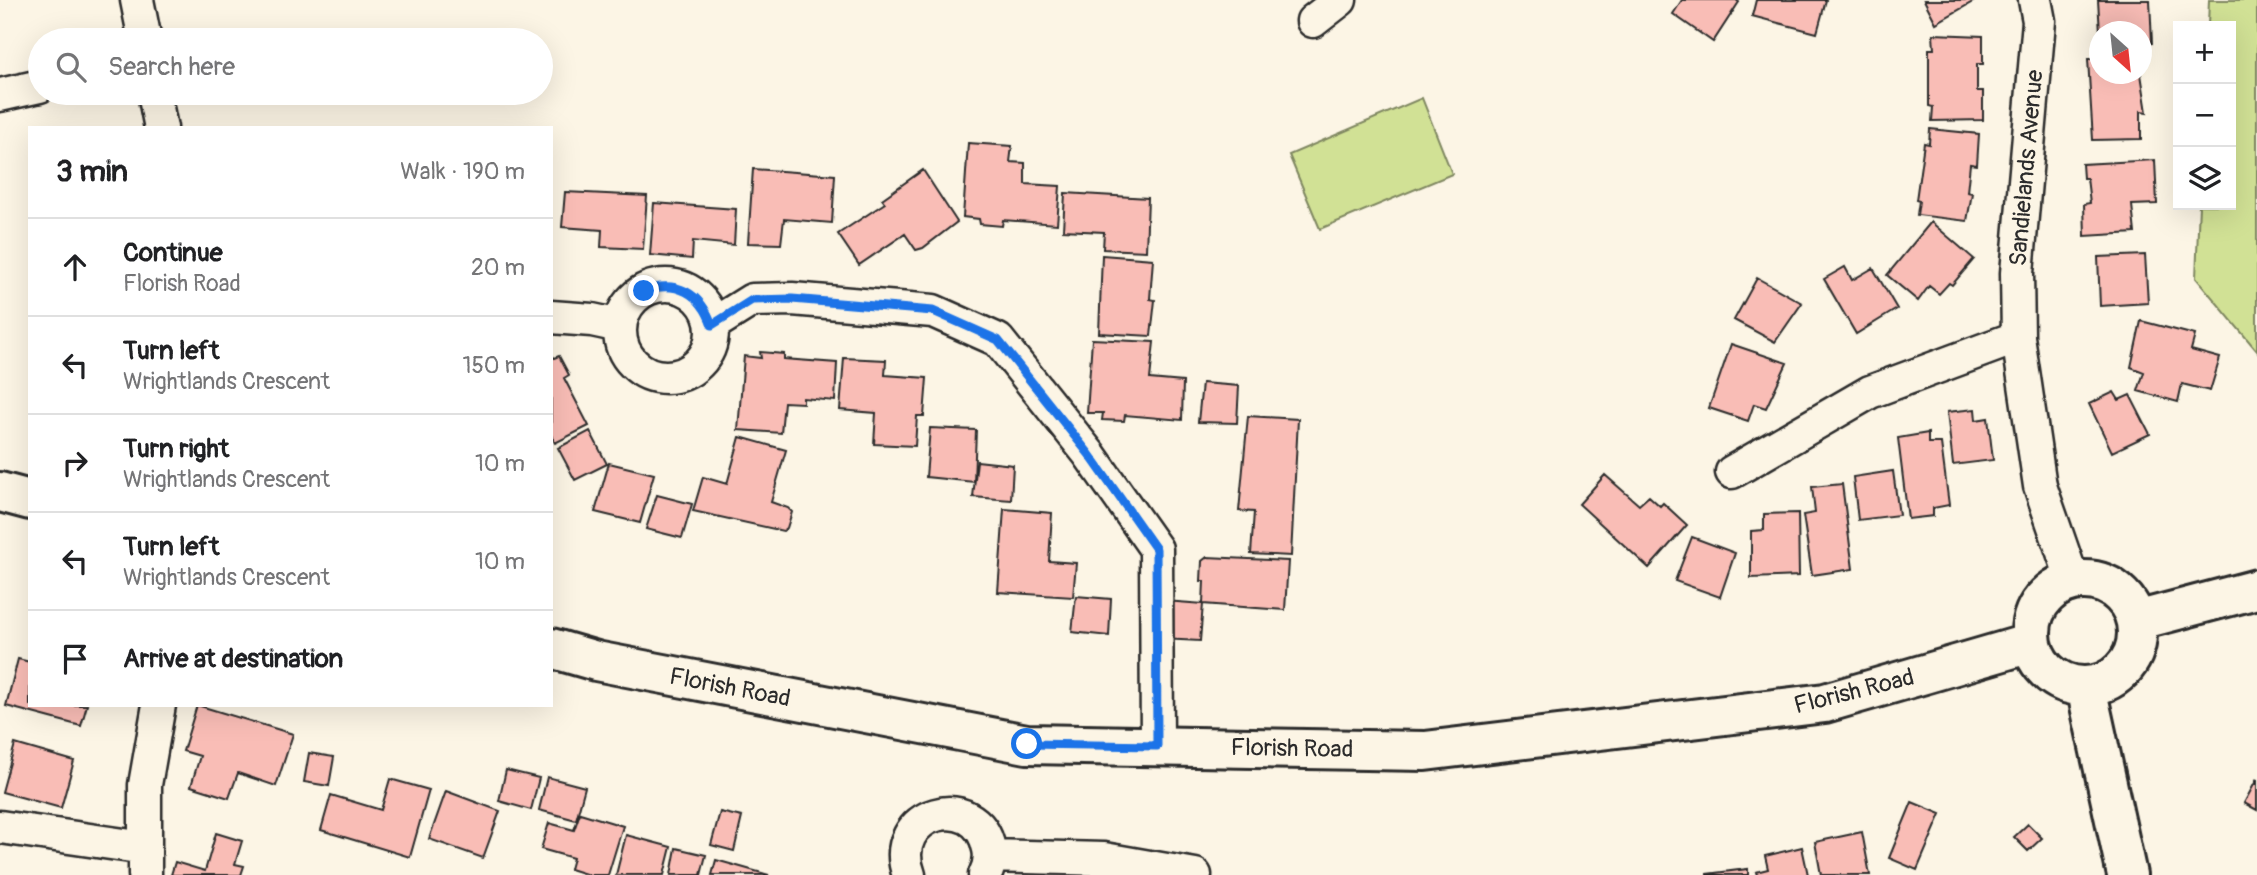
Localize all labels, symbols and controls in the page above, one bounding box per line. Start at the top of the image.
north arrow [2089,21,2152,84]
map controls [2173,21,2236,210]
button: + [2173,21,2236,84]
search box [28,28,553,105]
icon: search [52,48,90,86]
text: Search here [108,51,235,83]
street label: Sandielands Avenue [2003,68,2050,267]
button: − [2173,84,2236,147]
button: layers [2173,147,2236,210]
text: 3 min [56,153,128,190]
text: Walk · 190 m [400,157,525,186]
text: Continue [123,237,223,269]
icon: ahead [56,248,94,286]
text: 20 m [471,253,525,282]
text: Florish Road [123,269,241,298]
route end [628,275,659,306]
text: Turn left [123,335,219,367]
icon: left [56,346,94,384]
text: 150 m [462,351,525,380]
text: Wrightlands Crescent [123,367,330,396]
text: Turn right [123,433,229,465]
icon: right [56,444,94,482]
text: 10 m [475,449,525,478]
text: Wrightlands Crescent [123,465,330,494]
text: Turn left [123,531,219,563]
icon: left [56,542,94,580]
text: 10 m [475,547,525,576]
text: Wrightlands Crescent [123,563,330,592]
icon: arrive [56,640,94,678]
text: Arrive at destination [123,643,343,675]
street label: Florish Road [667,662,793,713]
street label: Florish Road [1791,663,1917,720]
route start [1011,728,1042,759]
street label: Florish Road [1230,733,1354,764]

